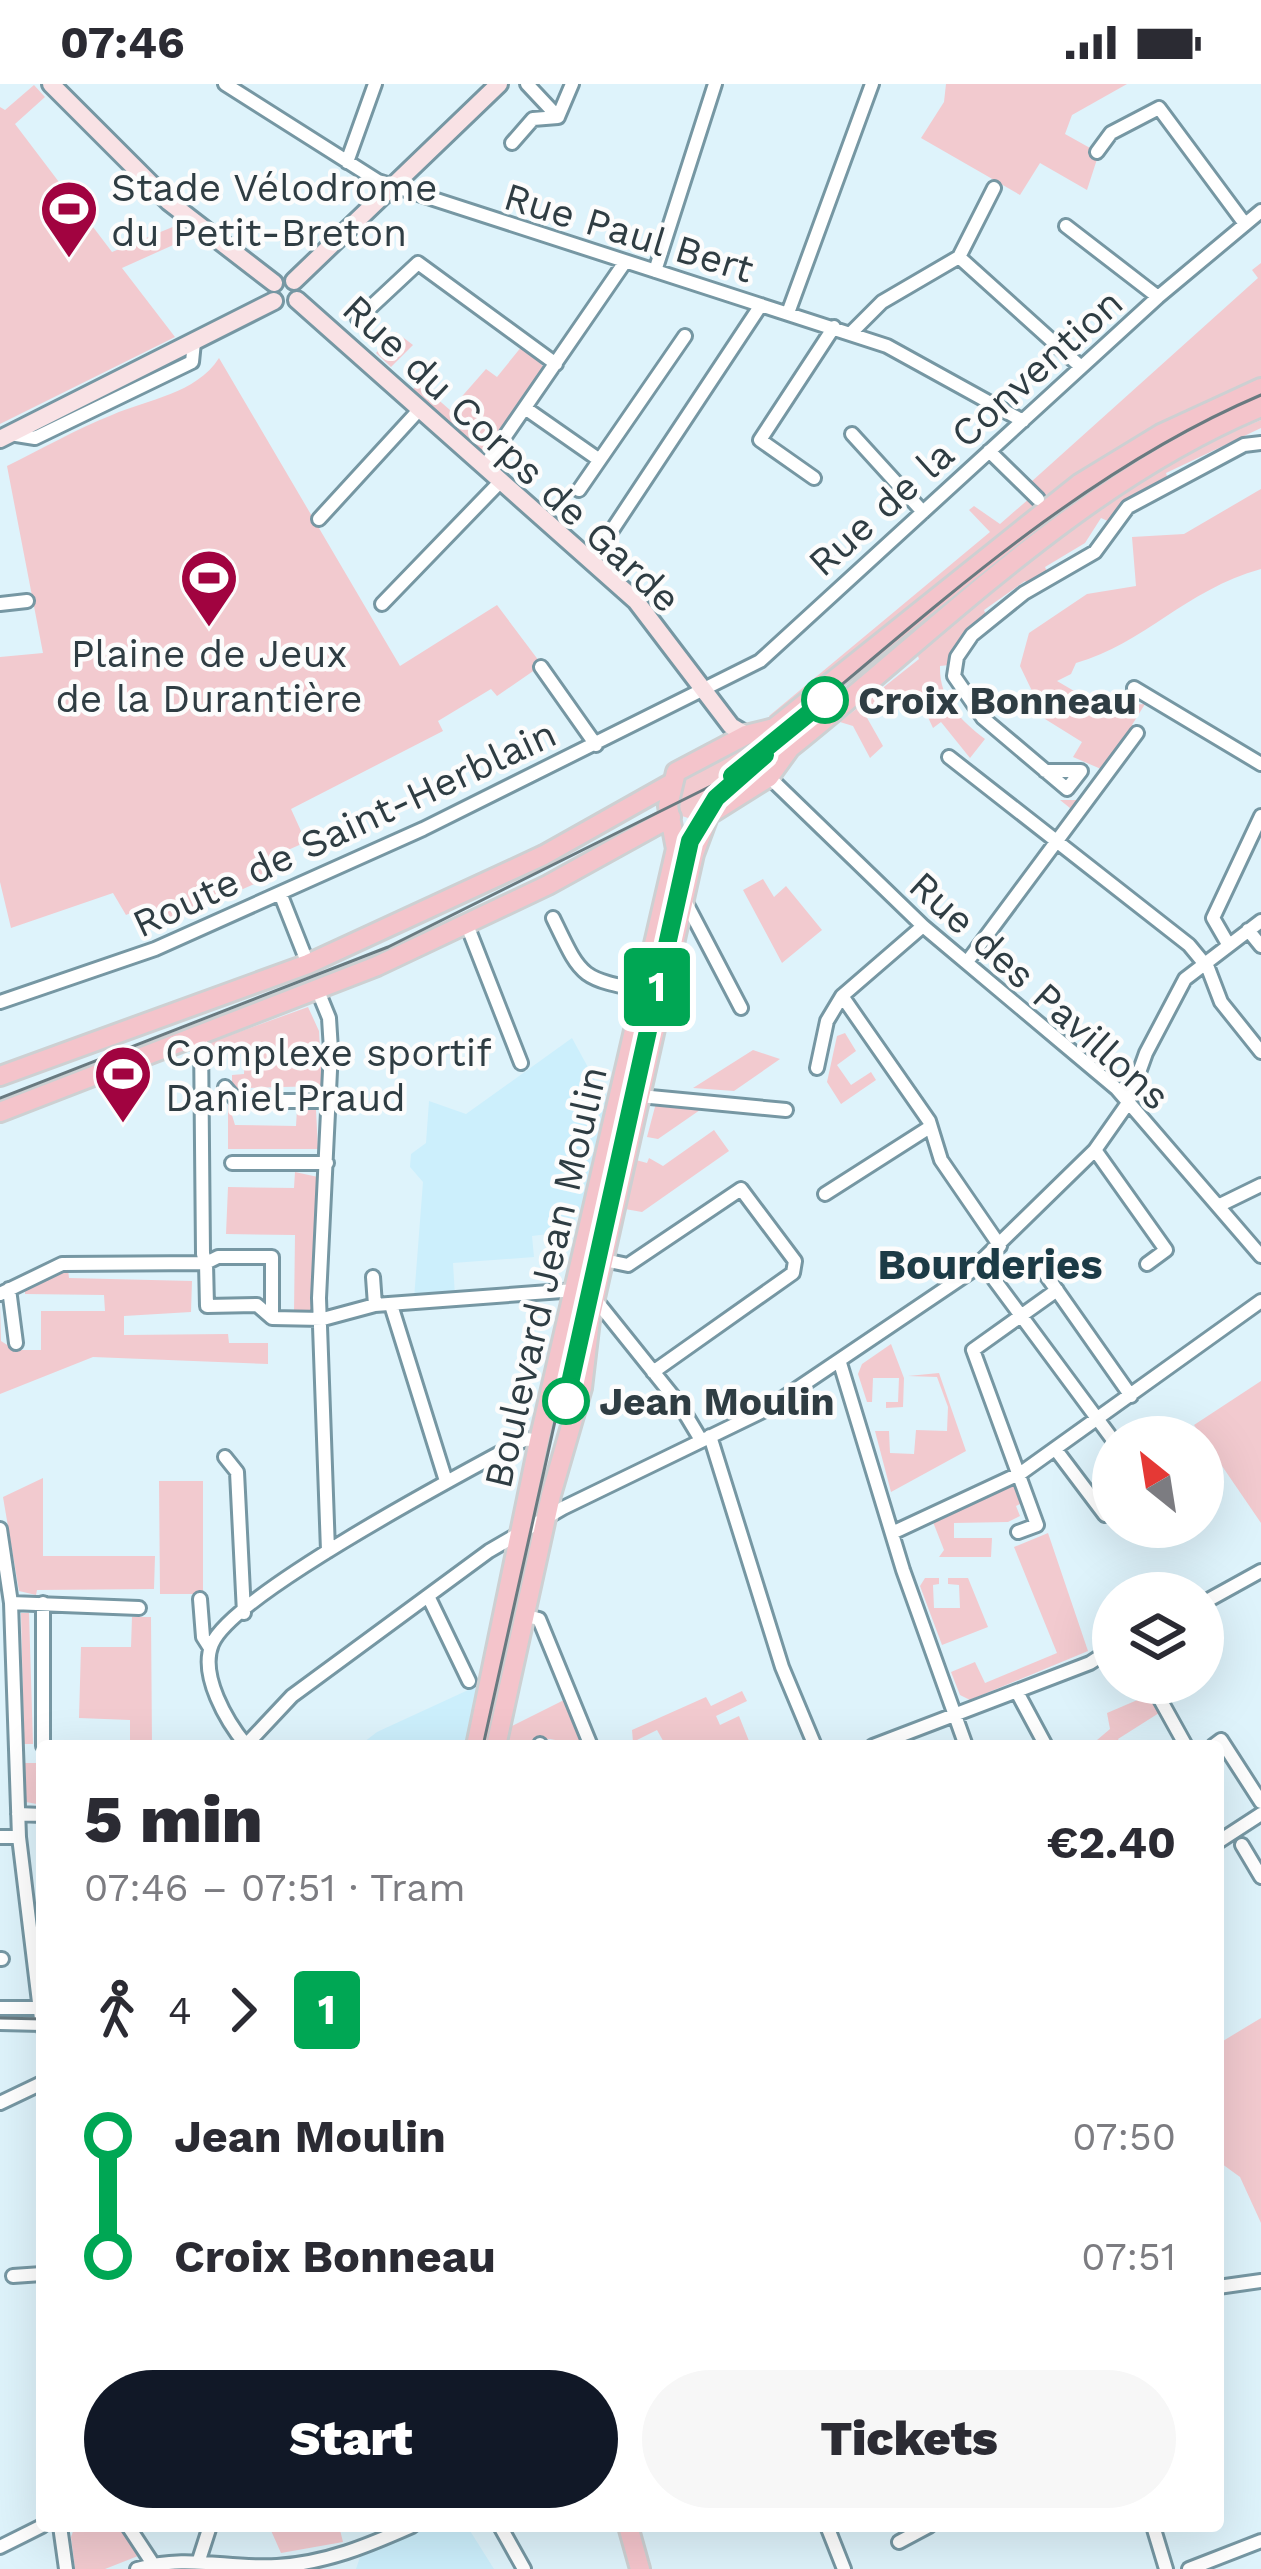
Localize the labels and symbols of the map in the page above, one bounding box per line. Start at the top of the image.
place label: Stade Vélodrome du Petit-Breton [111,165,437,255]
street label: Rue Paul Bert [499,173,759,292]
sports icon: Stade Vélodrome du Petit-Breton [38,178,100,260]
street label: Rue de la Convention [799,280,1132,585]
street label: Rue du Corps de Garde [334,285,690,621]
sports icon: Plaine de Jeux de la Durantière [178,547,240,629]
place label: Plaine de Jeux de la Durantière [55,631,363,721]
marker: Croix Bonneau [803,678,847,722]
place label: Croix Bonneau [858,678,1137,723]
street label: Route de Saint-Herblain [126,711,563,946]
street label: Rue des Pavillons [901,862,1179,1119]
line badge: 1 [618,948,696,1026]
place label: Complexe sportif Daniel Praud [165,1030,491,1120]
sports icon: Complexe sportif Daniel Praud [92,1043,154,1125]
street label: Boulevard Jean Moulin [475,1062,616,1492]
district label: Bourderies [877,1240,1103,1289]
marker: Jean Moulin [544,1379,588,1423]
place label: Jean Moulin [599,1379,835,1424]
north arrow [1092,1416,1224,1548]

